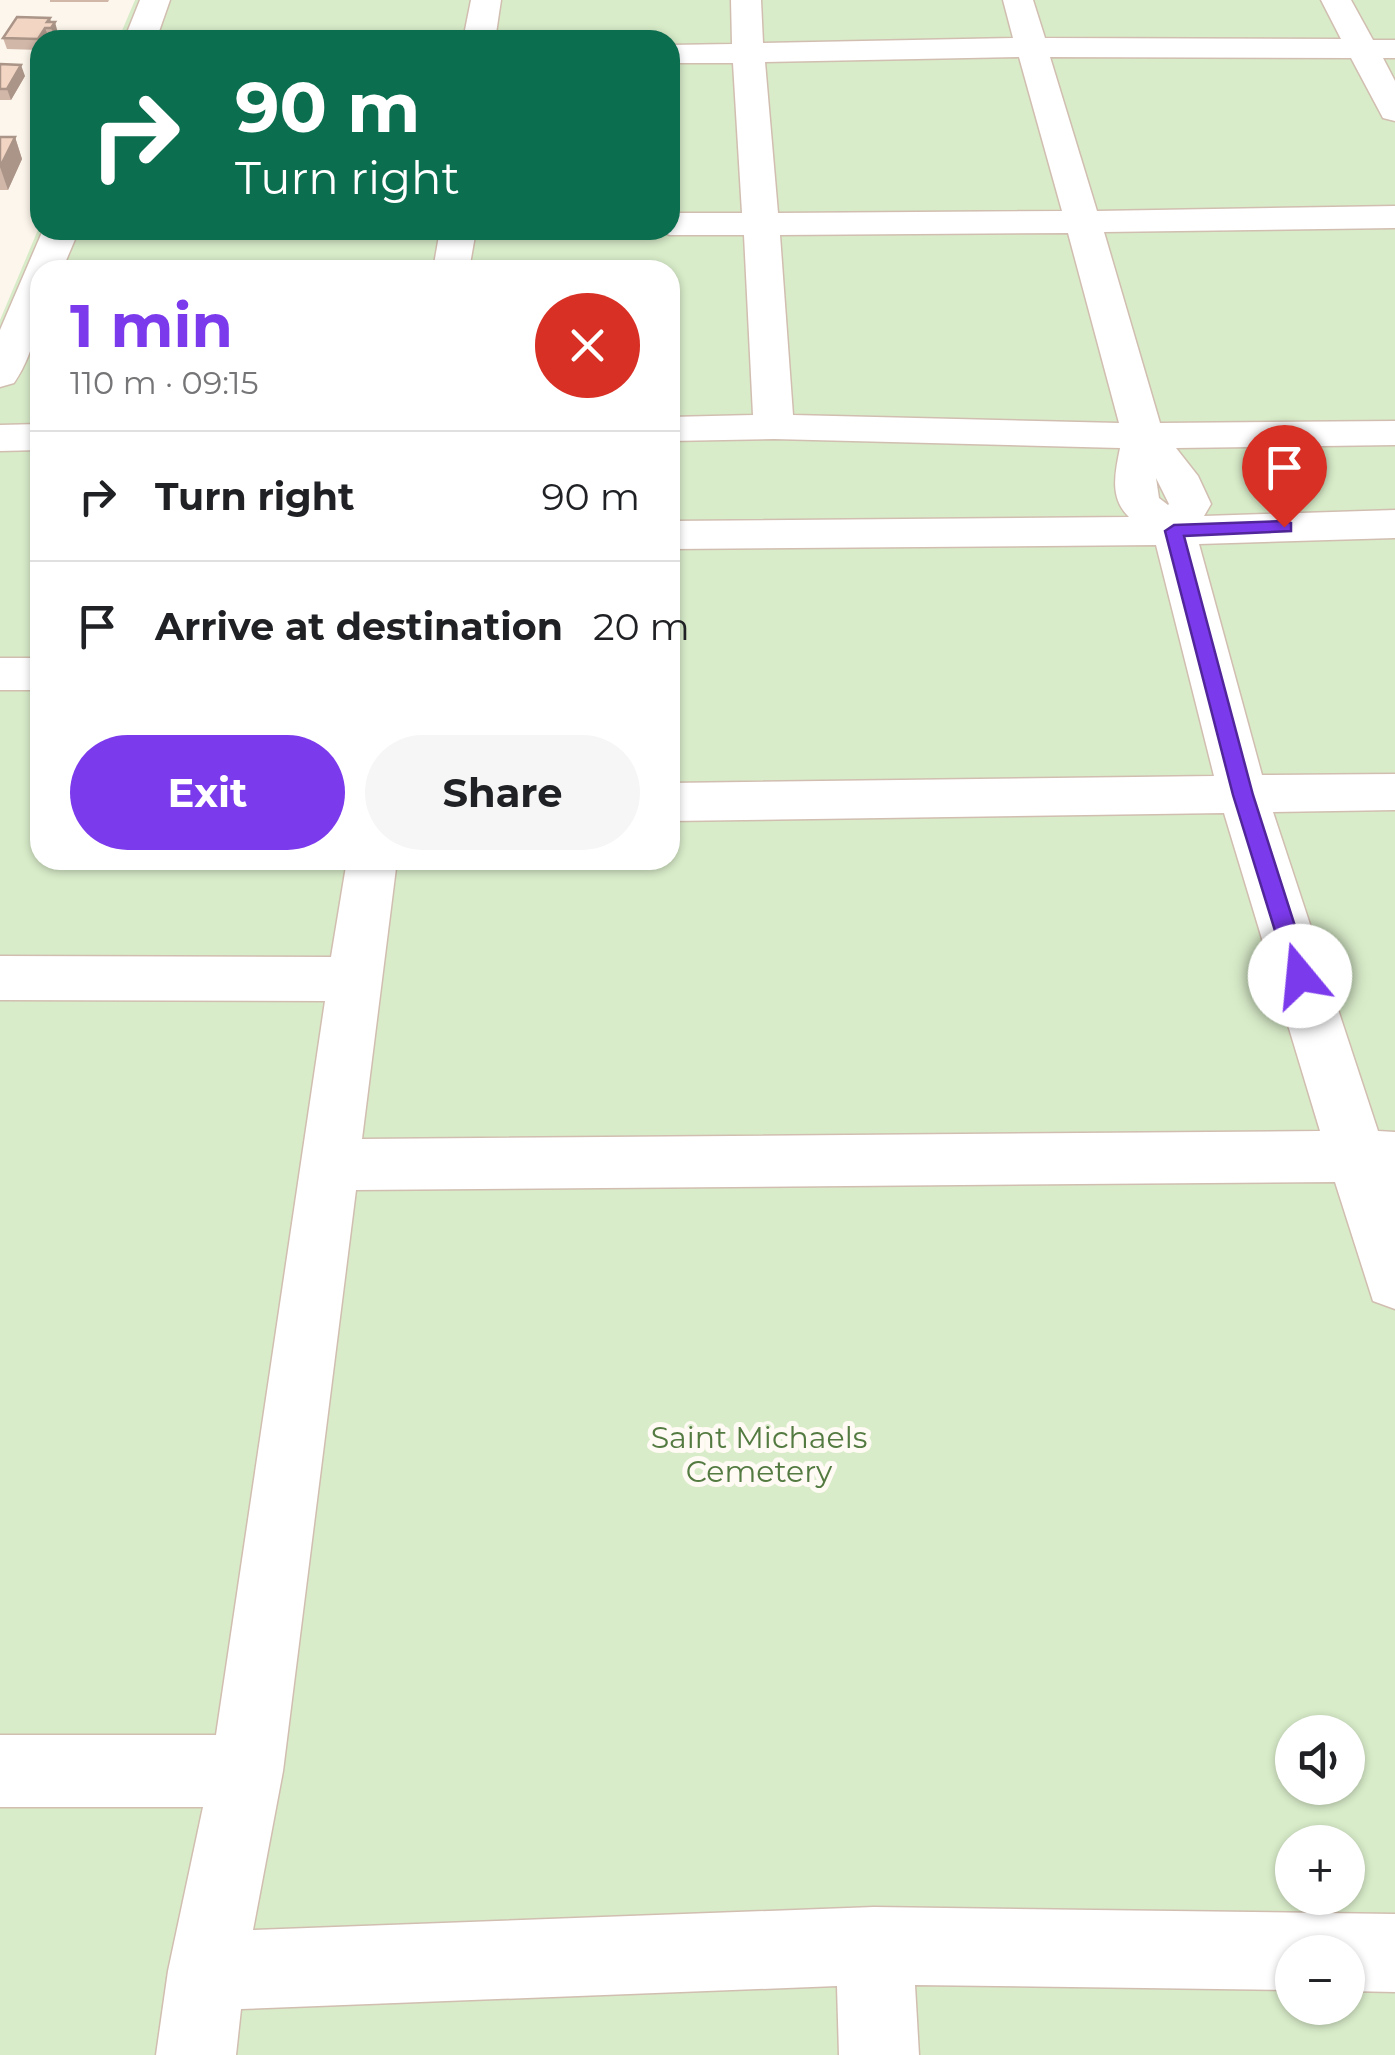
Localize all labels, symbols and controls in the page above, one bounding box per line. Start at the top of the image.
text: 90 m [235,64,420,150]
icon: right [70,70,200,200]
text: Turn right [235,150,460,205]
text: 1 min [70,289,233,362]
button: close [535,293,640,398]
text: 110 m · 09:15 [70,363,259,402]
pin [1242,425,1327,528]
icon: arrive [1257,440,1312,495]
icon: right [70,469,125,524]
text: Turn right [155,473,354,520]
text: 90 m [541,473,640,520]
icon: arrive [70,599,125,654]
text: Arrive at destination [155,603,563,650]
text: 20 m [593,603,690,650]
button: Exit [70,735,345,850]
button: Share [365,735,640,850]
position arrow [1248,924,1352,1028]
park label: Saint Michaels Cemetery [651,1419,867,1490]
map controls [1275,1715,1365,2025]
button: sound [1275,1715,1365,1805]
button: + [1275,1825,1365,1915]
button: − [1275,1935,1365,2025]

